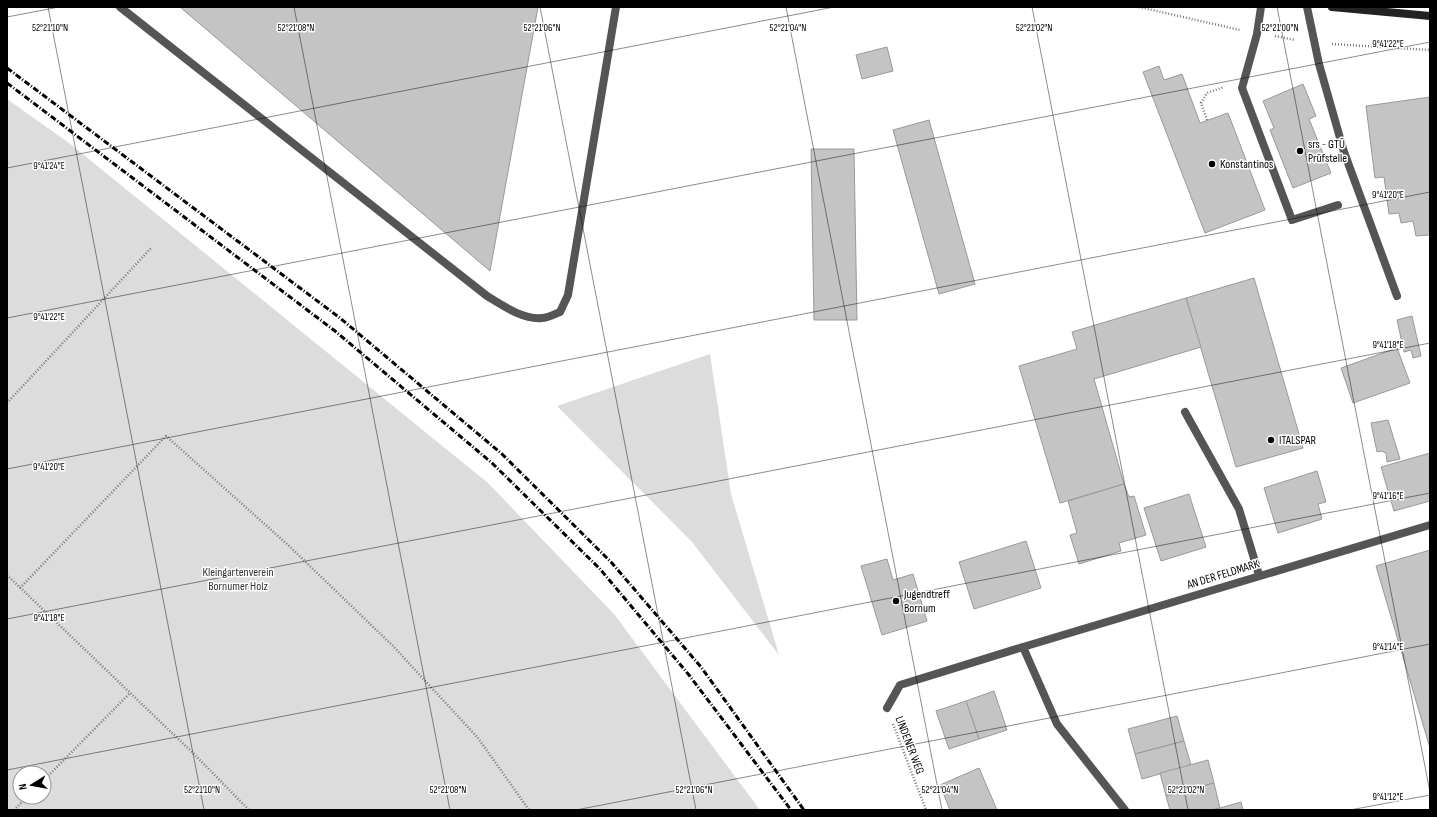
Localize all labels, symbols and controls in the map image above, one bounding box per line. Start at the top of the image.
text: 52°21'10"N [32,22,68,34]
text: 52°21'08"N [278,22,314,34]
text: 52°21'06"N [524,22,560,34]
text: 52°21'04"N [770,22,806,34]
text: 52°21'02"N [1016,22,1052,34]
text: 52°21'00"N [1261,22,1299,34]
text: 9°41'22"E [1372,38,1404,50]
place label: srs - GTÜ Prüfstelle [1308,137,1347,166]
marker: srs - GTÜ Prüfstelle [1295,146,1305,156]
place label: Konstantinos [1220,157,1273,172]
marker: Konstantinos [1207,159,1217,169]
text: 9°41'24"E [33,160,65,172]
text: 9°41'20"E [1372,189,1404,201]
text: 9°41'22"E [33,311,65,323]
text: 9°41'18"E [1372,339,1404,351]
place label: ITALSPAR [1279,433,1316,448]
marker: ITALSPAR [1266,435,1276,445]
text: 9°41'20"E [33,461,65,473]
text: 9°41'16"E [1372,490,1404,502]
street label: AN DER FELDMARK [1184,556,1262,593]
park label: Kleingartenverein Bornumer Holz [202,565,274,594]
place label: Jugendtreff Bornum [903,587,950,616]
marker: Jugendtreff Bornum [891,596,901,606]
text: 9°41'18"E [33,612,65,624]
text: 9°41'14"E [1373,641,1403,653]
street label: LINDENER WEG [892,714,927,776]
north arrow [12,765,52,805]
text: N [16,783,30,791]
text: 52°21'10"N [184,784,220,796]
text: 52°21'08"N [430,784,466,796]
text: 52°21'06"N [676,784,712,796]
text: 52°21'04"N [922,784,958,796]
text: 52°21'02"N [1168,784,1204,796]
text: 9°41'12"E [1372,791,1404,803]

